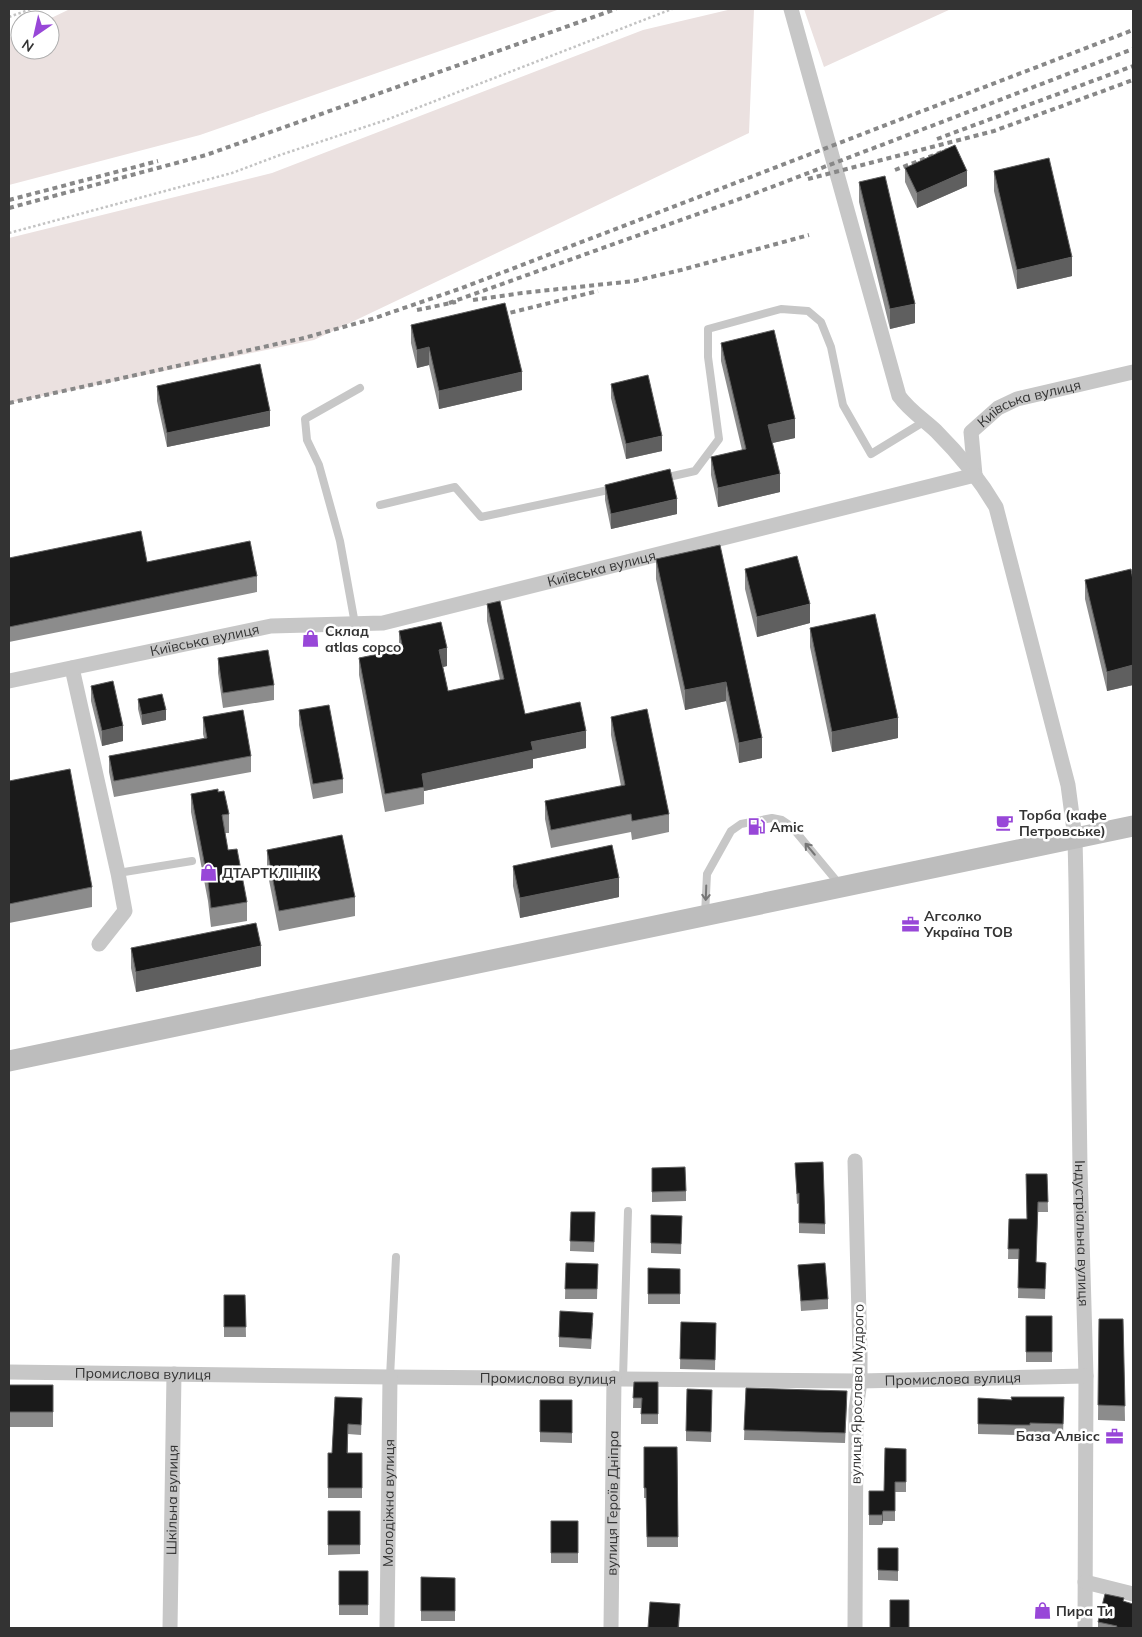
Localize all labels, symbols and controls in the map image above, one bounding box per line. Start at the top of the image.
north arrow [10,10,60,60]
text: N [18,35,37,56]
street label: Київська вулиця [973,375,1083,431]
street label: Київська вулиця [545,546,658,591]
street label: Київська вулиця [148,620,261,660]
place label: Склад atlas copco [325,622,401,656]
shop icon: Склад atlas copco [301,629,321,649]
place label: Торба (кафе Петровське) [1019,806,1107,840]
cafe icon: Торба (кафе Петровське) [995,813,1015,833]
fuel station icon: Amic [746,817,766,837]
place label: Amic [770,818,804,836]
one-way arrow [805,843,816,856]
shop icon: ДТАРТКЛІНІК [198,863,218,883]
place label: ДТАРТКЛІНІК [222,864,318,882]
one-way arrow [701,884,711,901]
place label: Агсолко Україна ТОВ [923,907,1013,941]
office icon: Агсолко Україна ТОВ [900,914,920,934]
street label: Індустріальна вулиця [1071,1160,1093,1307]
street label: вулиця Ярослава Мудрого [846,1304,868,1484]
street label: Промислова вулиця [75,1364,211,1384]
street label: Промислова вулиця [885,1368,1021,1389]
street label: Промислова вулиця [480,1369,616,1388]
office icon: База Алвісс [1104,1426,1124,1446]
place label: База Алвісс [1016,1427,1100,1445]
street label: вулиця Героїв Дніпра [603,1430,622,1576]
street label: Молодіжна вулиця [379,1439,398,1567]
street label: Шкільна вулиця [162,1445,182,1555]
shop icon: Пира Ти [1032,1601,1052,1621]
place label: Пира Ти [1056,1602,1113,1620]

